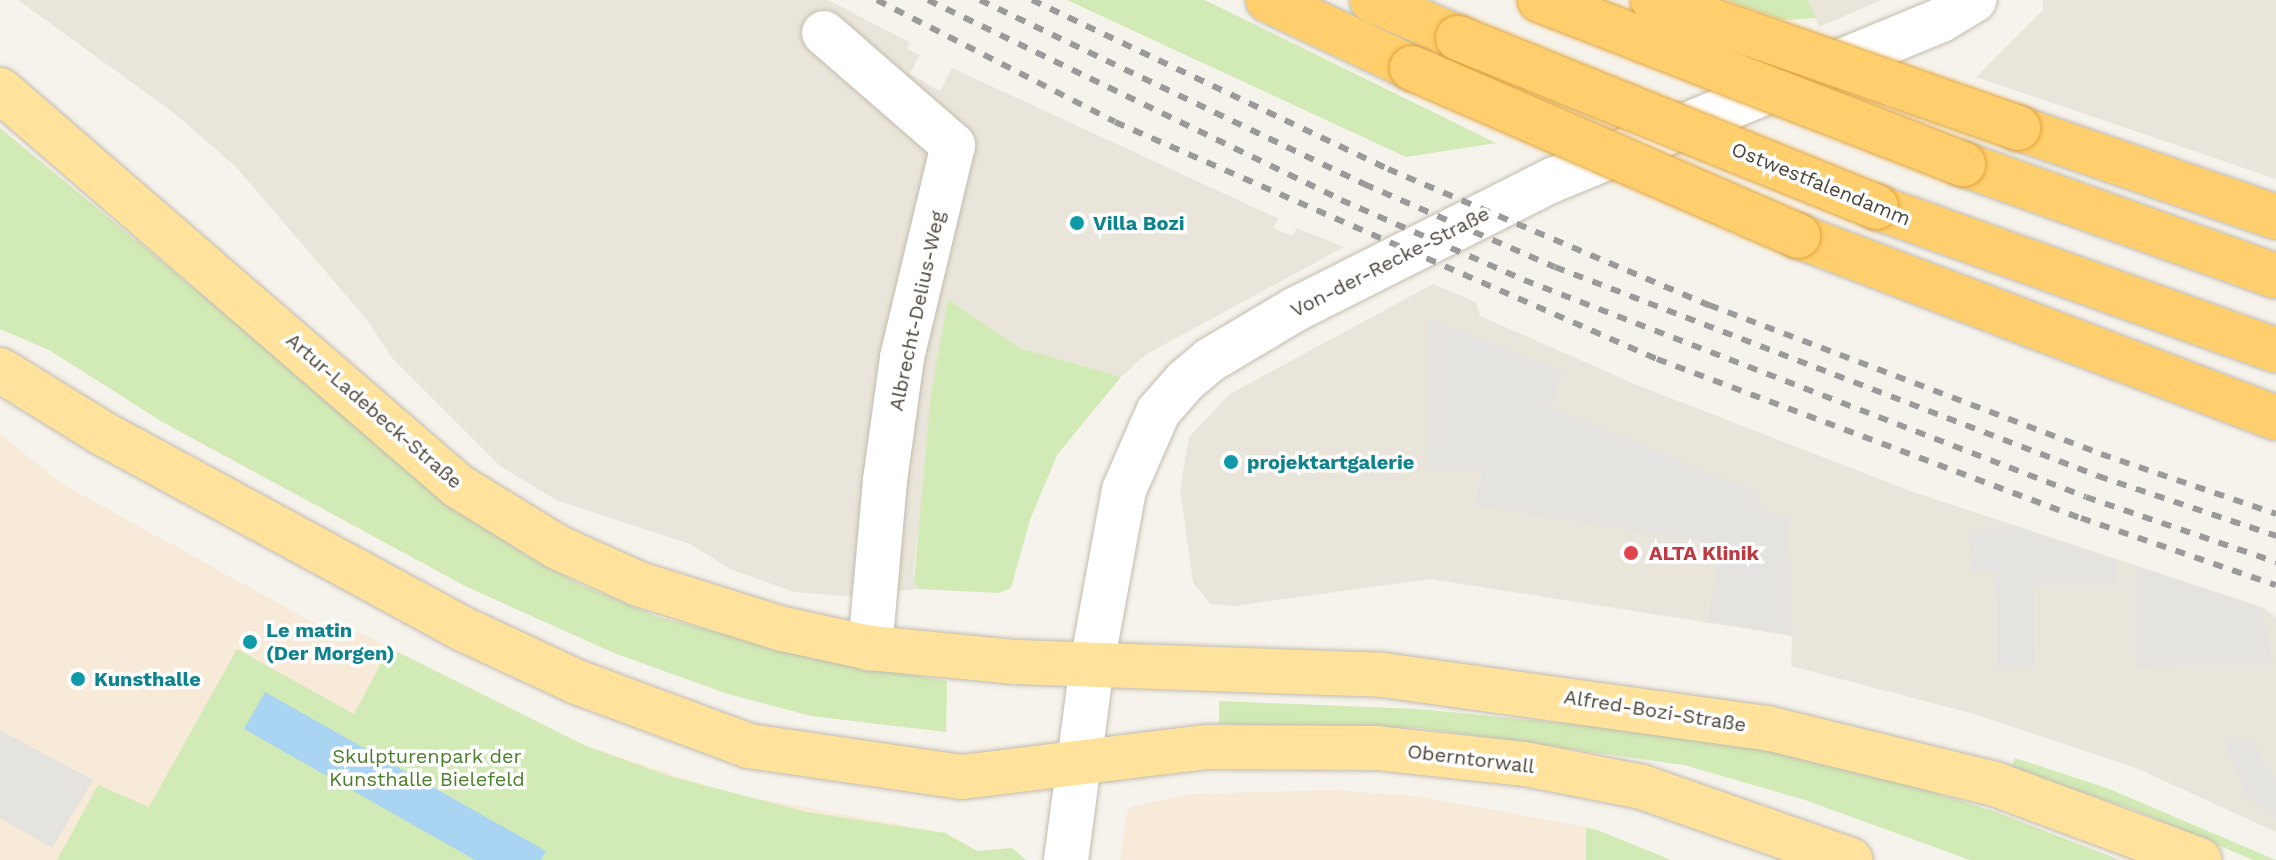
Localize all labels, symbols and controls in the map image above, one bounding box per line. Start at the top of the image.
street label: Ostwestfalendamm [1728,137,1914,231]
street label: Von-der-Recke-Straße [1287,201,1493,323]
street label: Albrecht-Delius-Weg [884,209,950,413]
place label: Villa Bozi [1093,211,1185,235]
marker: Villa Bozi [1068,214,1086,232]
street label: Artur-Ladebeck-Straße [281,328,467,494]
place label: projektartgalerie [1247,450,1414,474]
marker: projektartgalerie [1222,453,1240,471]
place label: ALTA Klinik [1649,541,1759,565]
marker: ALTA Klinik [1620,542,1642,564]
place label: Le matin (Der Morgen) [266,618,395,665]
marker: Le matin (Der Morgen) [241,633,259,651]
place label: Kunsthalle [94,667,201,691]
marker: Kunsthalle [69,670,87,688]
street label: Alfred-Bozi-Straße [1562,685,1748,737]
street label: Oberntorwall [1406,739,1536,779]
park label: Skulpturenpark der Kunsthalle Bielefeld [329,745,525,792]

